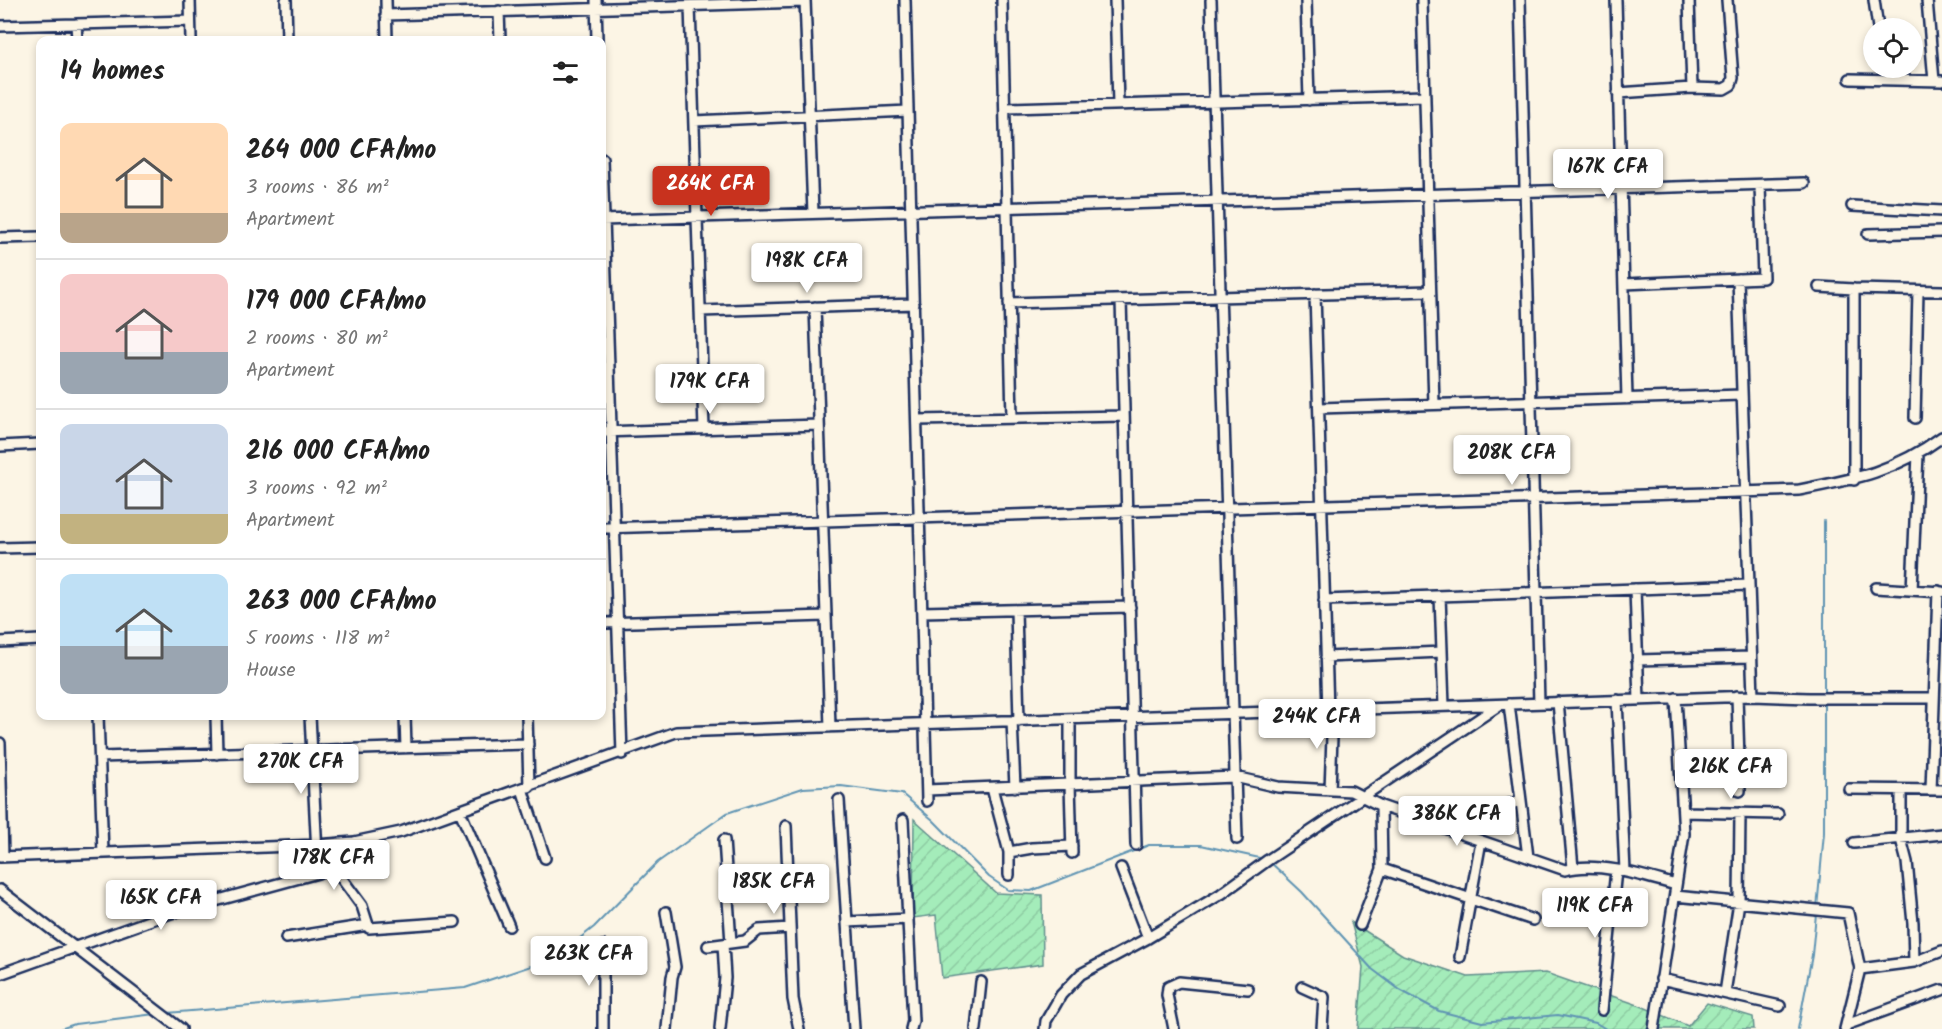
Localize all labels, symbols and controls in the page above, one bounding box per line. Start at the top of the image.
map controls [1863,18,1923,78]
button: locate [1863,18,1923,78]
text: 14 homes [60,51,165,93]
icon: filters [549,56,582,89]
text: 264 000 CFA/mo [246,130,436,172]
icon: home [108,147,180,219]
pin: 167K CFA [1546,149,1670,200]
text: 167K CFA [1567,152,1649,184]
pin: 264K CFA [649,166,773,217]
text: 264K CFA [667,169,755,201]
text: 3 rooms · 86 m² [246,172,389,204]
text: Apartment [246,204,335,236]
pin: 198K CFA [745,243,869,294]
text: 198K CFA [765,246,849,278]
text: 179 000 CFA/mo [246,281,426,323]
icon: home [108,298,180,370]
text: 2 rooms · 80 m² [246,323,388,355]
text: Apartment [246,355,335,387]
pin: 179K CFA [648,364,772,415]
text: 179K CFA [669,367,751,399]
text: 216 000 CFA/mo [246,431,430,473]
pin: 208K CFA [1450,435,1574,486]
text: 208K CFA [1467,438,1557,470]
icon: home [108,448,180,520]
text: 3 rooms · 92 m² [246,473,387,505]
text: Apartment [246,505,335,537]
text: 263 000 CFA/mo [246,581,437,623]
icon: home [108,598,180,670]
text: 5 rooms · 118 m² [246,623,389,655]
text: House [246,655,296,687]
pin: 244K CFA [1255,699,1379,750]
text: 244K CFA [1273,702,1361,734]
pin: 270K CFA [239,744,363,795]
text: 270K CFA [258,747,344,779]
pin: 216K CFA [1669,749,1793,800]
text: 216K CFA [1689,752,1773,784]
pin: 386K CFA [1395,796,1519,847]
text: 386K CFA [1412,799,1502,831]
pin: 178K CFA [272,840,396,891]
text: 178K CFA [293,843,375,875]
pin: 185K CFA [712,864,836,915]
text: 185K CFA [732,867,816,899]
pin: 165K CFA [99,880,223,931]
text: 165K CFA [120,883,202,915]
pin: 119K CFA [1533,888,1657,939]
text: 119K CFA [1556,891,1634,923]
pin: 263K CFA [527,936,651,987]
text: 263K CFA [545,939,633,971]

